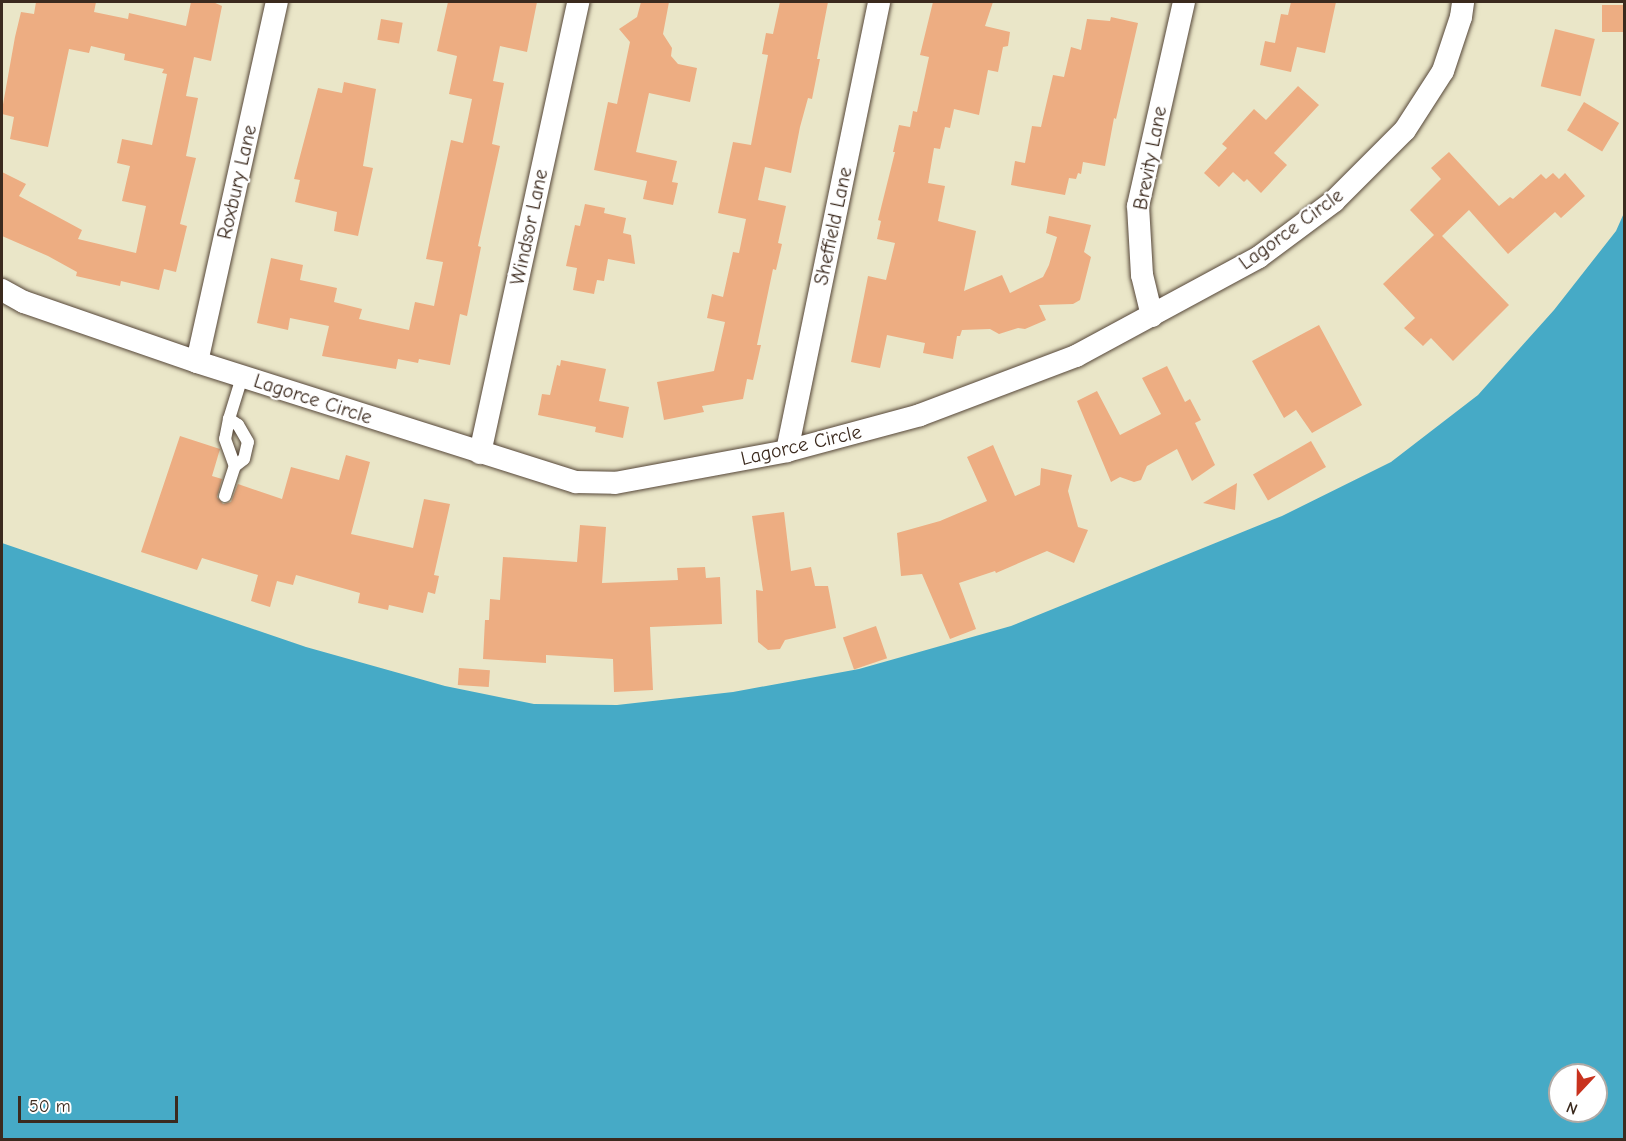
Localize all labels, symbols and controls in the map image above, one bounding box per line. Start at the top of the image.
street label: Brevity Lane [1128,104,1172,212]
street label: Roxbury Lane [212,122,262,242]
street label: Sheffield Lane [809,165,857,287]
street label: Windsor Lane [505,167,553,287]
street label: Lagorce Circle [1234,183,1348,275]
street label: Lagorce Circle [251,369,375,429]
street label: Lagorce Circle [738,419,864,471]
north arrow [1548,1063,1608,1123]
scale bar [21,1084,182,1122]
text: 50 m [29,1096,71,1117]
text: N [1564,1098,1580,1118]

